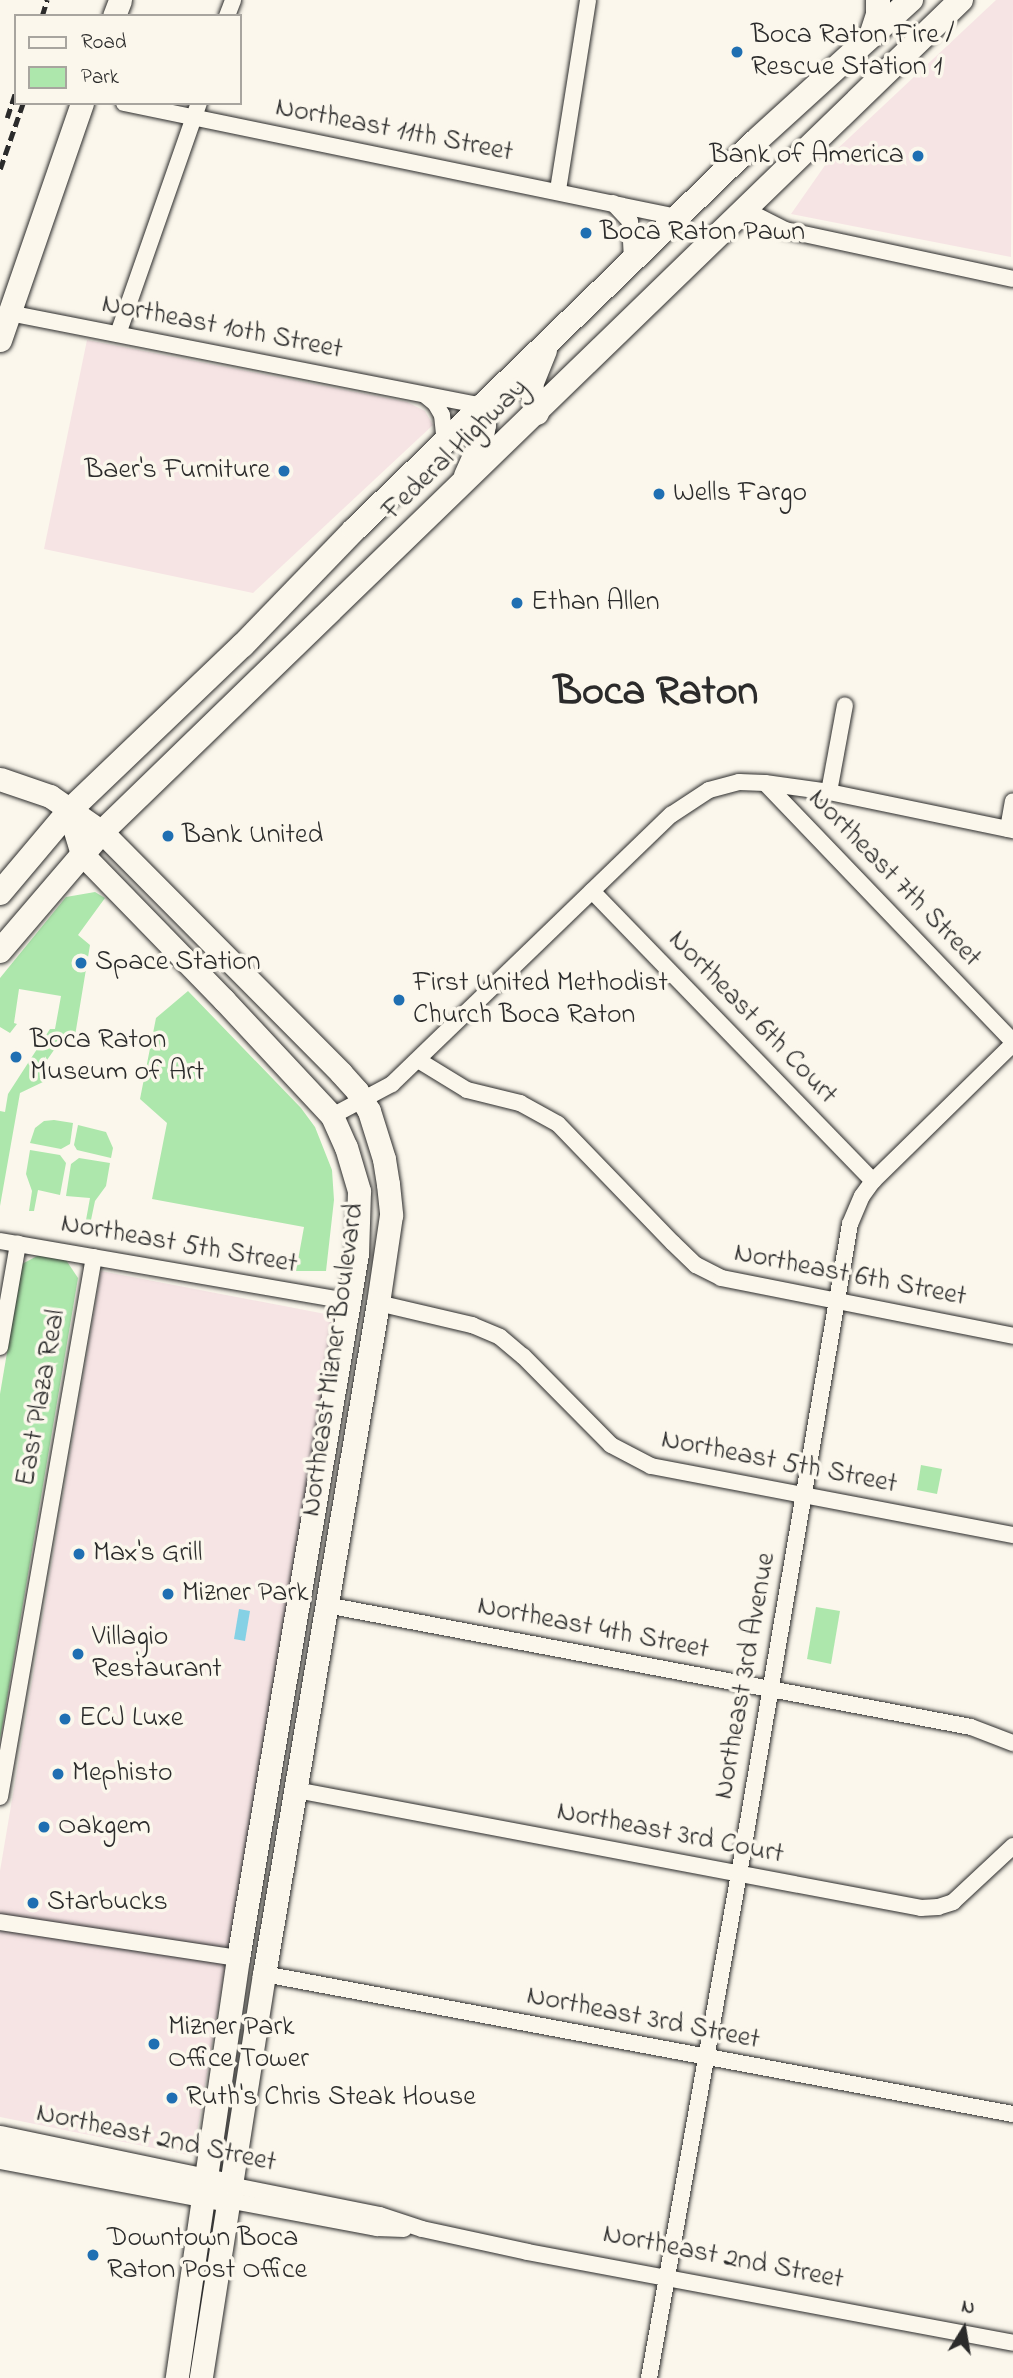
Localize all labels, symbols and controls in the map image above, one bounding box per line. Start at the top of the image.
legend [14,14,242,105]
place label: Boca Raton Fire / Rescue Station 1 [751,19,954,85]
text: Road [81,28,127,58]
marker: Boca Raton Fire / Rescue Station 1 [729,44,745,60]
text: Park [81,63,119,93]
street label: Northeast 11th Street [272,91,516,171]
place label: Bank of America [710,139,904,173]
marker: Bank of America [910,148,926,164]
place label: Boca Raton Pawn [600,216,805,250]
marker: Boca Raton Pawn [578,225,594,241]
street label: Northeast 10th Street [99,288,345,368]
street label: Federal Highway [376,372,536,528]
place label: Baer's Furniture [84,454,270,488]
marker: Baer's Furniture [276,463,292,479]
place label: Wells Fargo [673,477,807,511]
marker: Wells Fargo [651,486,667,502]
place label: Ethan Allen [531,586,660,620]
marker: Ethan Allen [509,595,525,611]
district label: Boca Raton [554,668,758,718]
street label: Northeast 7th Street [800,783,988,975]
place label: Bank United [182,819,323,853]
marker: Bank United [160,828,176,844]
street label: Northeast 6th Court [660,924,844,1112]
place label: Space Station [95,946,261,980]
marker: Space Station [73,955,89,971]
place label: First United Methodist Church Boca Raton [413,967,668,1033]
marker: First United Methodist Church Boca Raton [391,992,407,1008]
place label: Boca Raton Museum of Art [30,1024,204,1090]
marker: Boca Raton Museum of Art [8,1049,24,1065]
street label: Northeast Mizner Boulevard [295,1201,373,1519]
street label: Northeast 5th Street [58,1208,300,1282]
street label: Northeast 6th Street [731,1237,969,1315]
street label: East Plaza Real [10,1307,74,1489]
street label: Northeast 5th Street [658,1424,900,1502]
place label: Max's Grill [93,1537,203,1571]
marker: Max's Grill [71,1546,87,1562]
street label: Northeast 3rd Avenue [708,1550,784,1802]
place label: Mizner Park [182,1577,308,1611]
marker: Mizner Park [160,1586,176,1602]
street label: Northeast 4th Street [474,1590,712,1668]
place label: Villagio Restaurant [92,1621,222,1687]
marker: Villagio Restaurant [70,1646,86,1662]
place label: ECJ Luxe [79,1702,183,1736]
marker: ECJ Luxe [57,1711,73,1727]
place label: Mephisto [72,1757,172,1791]
marker: Mephisto [50,1766,66,1782]
street label: Northeast 3rd Court [554,1796,786,1872]
place label: Oakgem [58,1810,151,1844]
marker: Oakgem [36,1819,52,1835]
place label: Starbucks [47,1886,168,1920]
marker: Starbucks [25,1895,41,1911]
street label: Northeast 3rd Street [524,1980,762,2058]
place label: Mizner Park Office Tower [168,2011,309,2077]
marker: Mizner Park Office Tower [146,2036,162,2052]
place label: Ruth's Chris Steak House [186,2081,476,2115]
marker: Ruth's Chris Steak House [164,2090,180,2106]
street label: Northeast 2nd Street [33,2097,279,2181]
street label: Northeast 2nd Street [600,2218,846,2298]
place label: Downtown Boca Raton Post Office [107,2222,307,2288]
marker: Downtown Boca Raton Post Office [85,2247,101,2263]
text: N [959,2293,977,2322]
north arrow [929,2294,999,2364]

